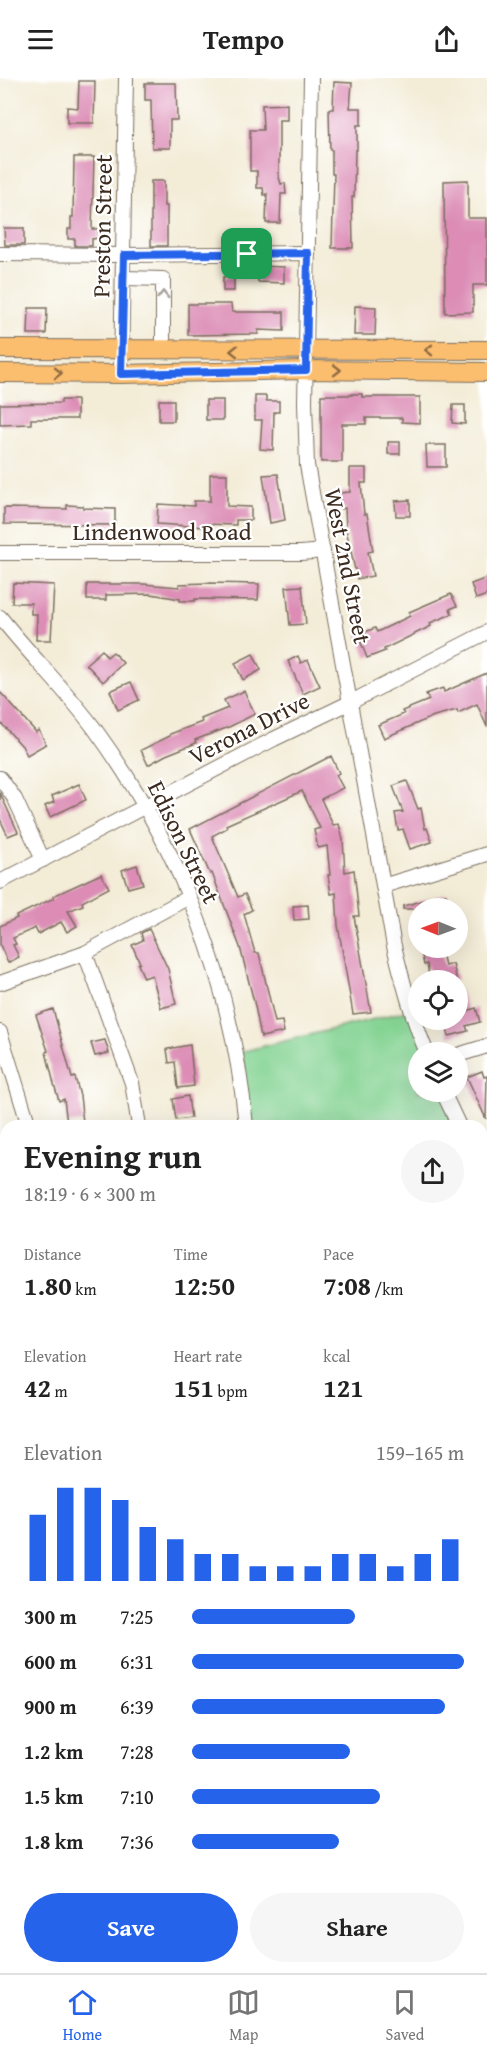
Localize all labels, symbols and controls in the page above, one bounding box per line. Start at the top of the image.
text: Tempo [203,19,284,59]
icon: menu [24,23,57,56]
icon: share [430,23,463,56]
street label: Preston Street [83,153,121,298]
pin [221,228,272,279]
icon: arrive [230,237,263,270]
one-way arrow [157,290,169,299]
one-way arrow [229,344,238,357]
one-way arrow [424,344,433,356]
one-way arrow [333,364,342,377]
one-way arrow [54,367,63,379]
street label: West 2nd Street [316,485,380,647]
street label: Lindenwood Road [73,514,252,549]
street label: Verona Drive [183,683,315,773]
street label: Edison Street [139,775,229,910]
north arrow [408,898,468,958]
map controls [408,898,468,1102]
button: locate [408,970,468,1030]
button: layers [408,1042,468,1102]
text: Evening run [24,1132,201,1180]
button: share [401,1140,464,1203]
text: 18:19 · 6 × 300 m [24,1179,156,1208]
text: Distance [24,1242,81,1266]
text: Time [174,1242,208,1266]
text: Pace [323,1242,354,1266]
text: 1.80 [24,1266,72,1305]
text: 12:50 [174,1266,235,1305]
text: 7:08 [323,1266,371,1305]
text: km [72,1277,96,1301]
text: /km [371,1277,403,1301]
text: Elevation [24,1344,87,1368]
text: Heart rate [174,1344,242,1368]
text: kcal [323,1344,351,1368]
text: 42 [24,1368,51,1407]
text: 151 [174,1368,214,1407]
text: 121 [323,1368,364,1407]
text: m [51,1379,68,1403]
text: bpm [214,1379,248,1403]
text: Elevation [24,1438,102,1467]
text: 159–165 m [376,1438,464,1467]
text: 300 m [24,1602,77,1631]
text: 7:25 [120,1602,154,1631]
text: 600 m [24,1647,77,1676]
text: 6:31 [120,1647,154,1676]
text: 900 m [24,1692,77,1721]
text: 6:39 [120,1692,154,1721]
text: 1.2 km [24,1737,83,1766]
text: 7:28 [120,1737,154,1766]
text: 1.5 km [24,1782,83,1811]
text: 7:10 [120,1782,154,1811]
text: 1.8 km [24,1827,83,1856]
text: 7:36 [120,1827,154,1856]
button: Save [24,1893,238,1962]
button: Share [250,1893,464,1962]
tab: Home [63,1986,102,2046]
tab: Map [227,1986,260,2046]
tab: Saved [386,1986,424,2046]

